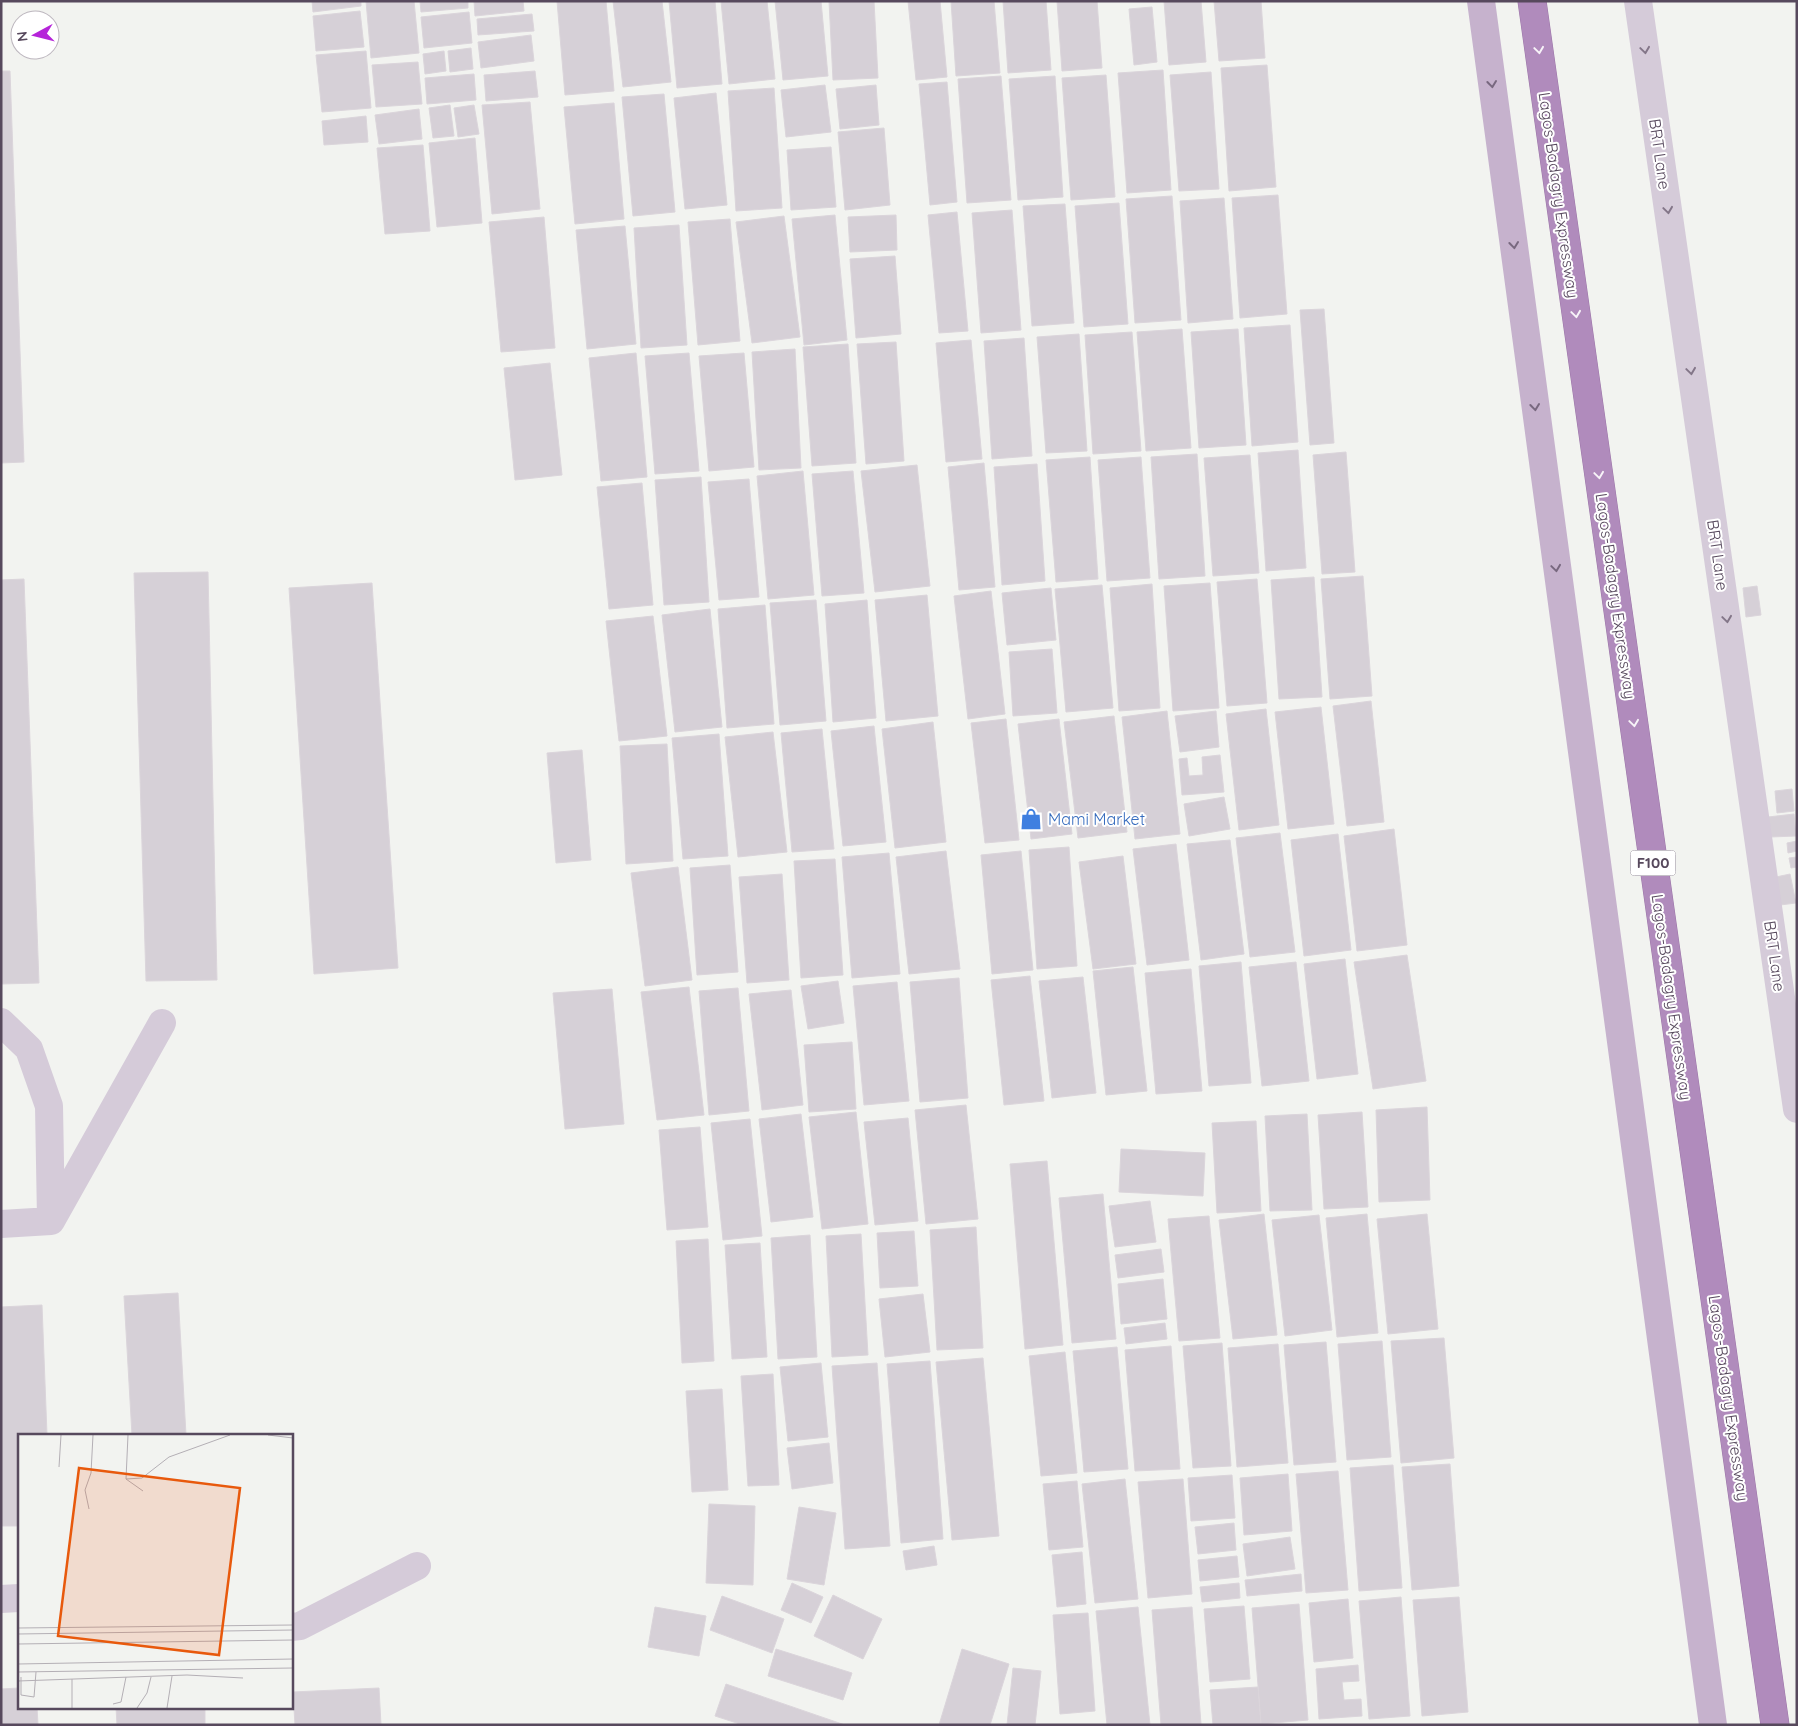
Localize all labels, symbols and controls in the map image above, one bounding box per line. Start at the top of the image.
north arrow [10,10,60,60]
text: N [13,30,32,43]
one-way arrow [1640,45,1650,54]
one-way arrow [1533,46,1544,54]
one-way arrow [1486,81,1497,89]
street label: Lagos-Badagry Expressway [1535,91,1583,299]
street label: BRT Lane [1645,117,1675,191]
one-way arrow [1663,206,1673,215]
one-way arrow [1508,241,1518,250]
one-way arrow [1570,311,1581,319]
one-way arrow [1686,367,1696,376]
one-way arrow [1529,403,1540,411]
one-way arrow [1593,472,1604,480]
street label: Lagos-Badagry Expressway [1592,492,1640,700]
street label: BRT Lane [1703,518,1733,592]
one-way arrow [1551,563,1561,572]
one-way arrow [1721,614,1731,623]
one-way arrow [1628,719,1638,727]
shop icon: Mami Market [1018,806,1044,832]
place label: Mami Market [1048,809,1145,829]
road number: F100 [1630,850,1676,876]
street label: Lagos-Badagry Expressway [1648,893,1696,1101]
street label: BRT Lane [1760,919,1790,993]
street label: Lagos-Badagry Expressway [1705,1294,1753,1502]
inset map [18,1434,292,1708]

